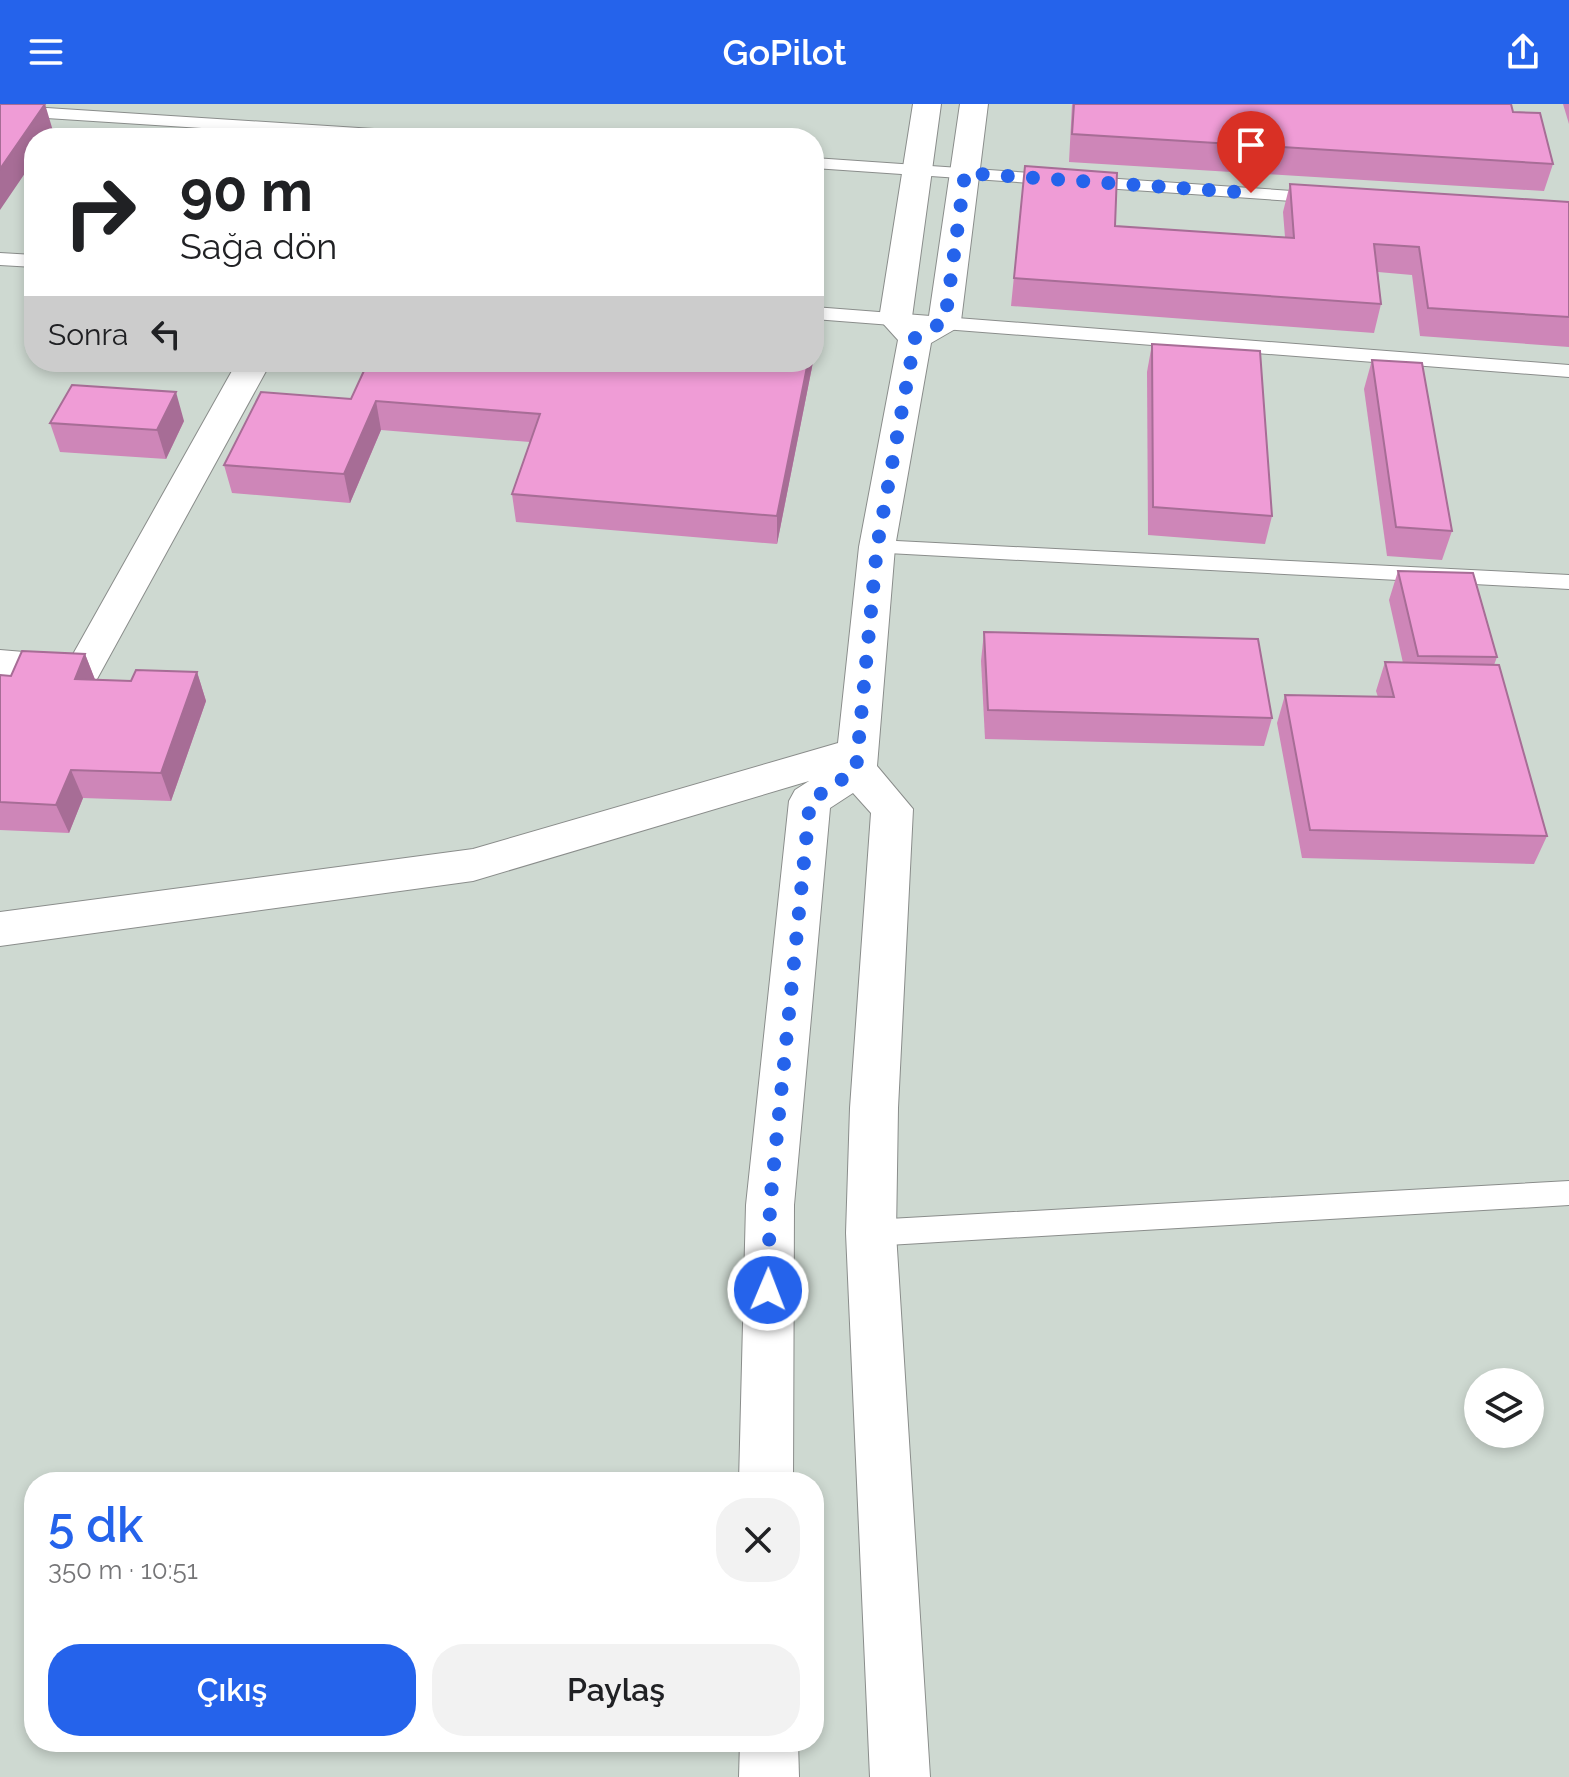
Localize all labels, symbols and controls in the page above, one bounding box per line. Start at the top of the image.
icon: menu [24,30,68,74]
icon: share [1501,30,1545,74]
text: GoPilot [723,31,846,73]
pin [1217,111,1285,193]
icon: arrive [1229,123,1273,167]
text: 90 m [180,158,313,224]
icon: right [48,160,152,264]
text: Sağa dön [180,225,337,267]
icon: left [144,312,188,356]
text: Sonra [48,317,128,352]
position arrow [726,1248,810,1332]
map controls [1464,1368,1544,1448]
button: layers [1464,1368,1544,1448]
text: 5 dk [48,1497,143,1553]
button: close [716,1498,800,1582]
text: 350 m · 10:51 [48,1555,198,1585]
button: Çıkış [48,1644,416,1736]
button: Paylaş [432,1644,800,1736]

